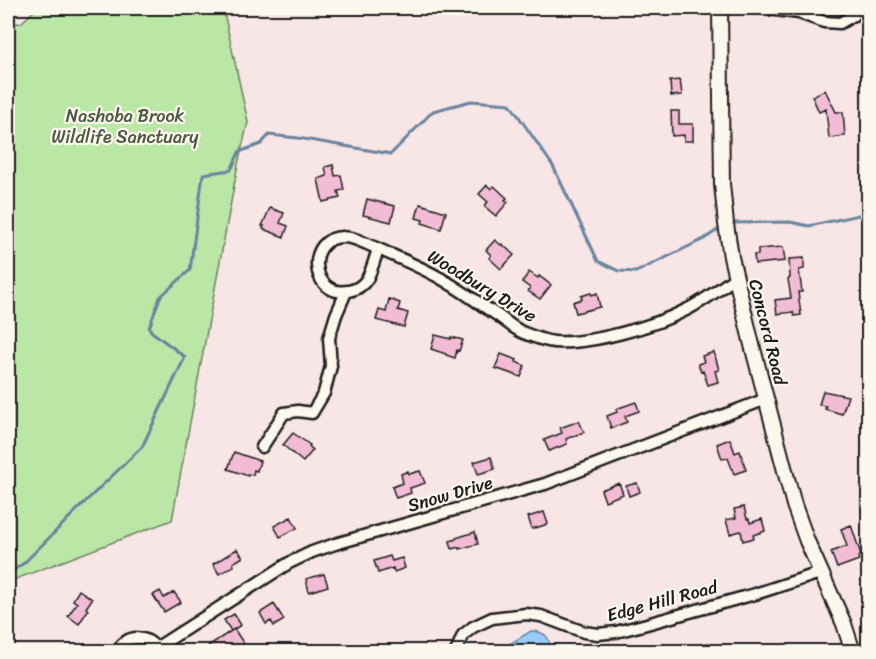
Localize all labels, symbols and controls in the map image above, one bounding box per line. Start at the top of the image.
park label: Nashoba Brook Wildlife Sanctuary [51,100,199,153]
street label: Woodbury Drive [421,241,543,331]
street label: Concord Road [739,276,797,390]
street label: Snow Drive [404,466,497,521]
street label: Edge Hill Road [603,570,722,631]

